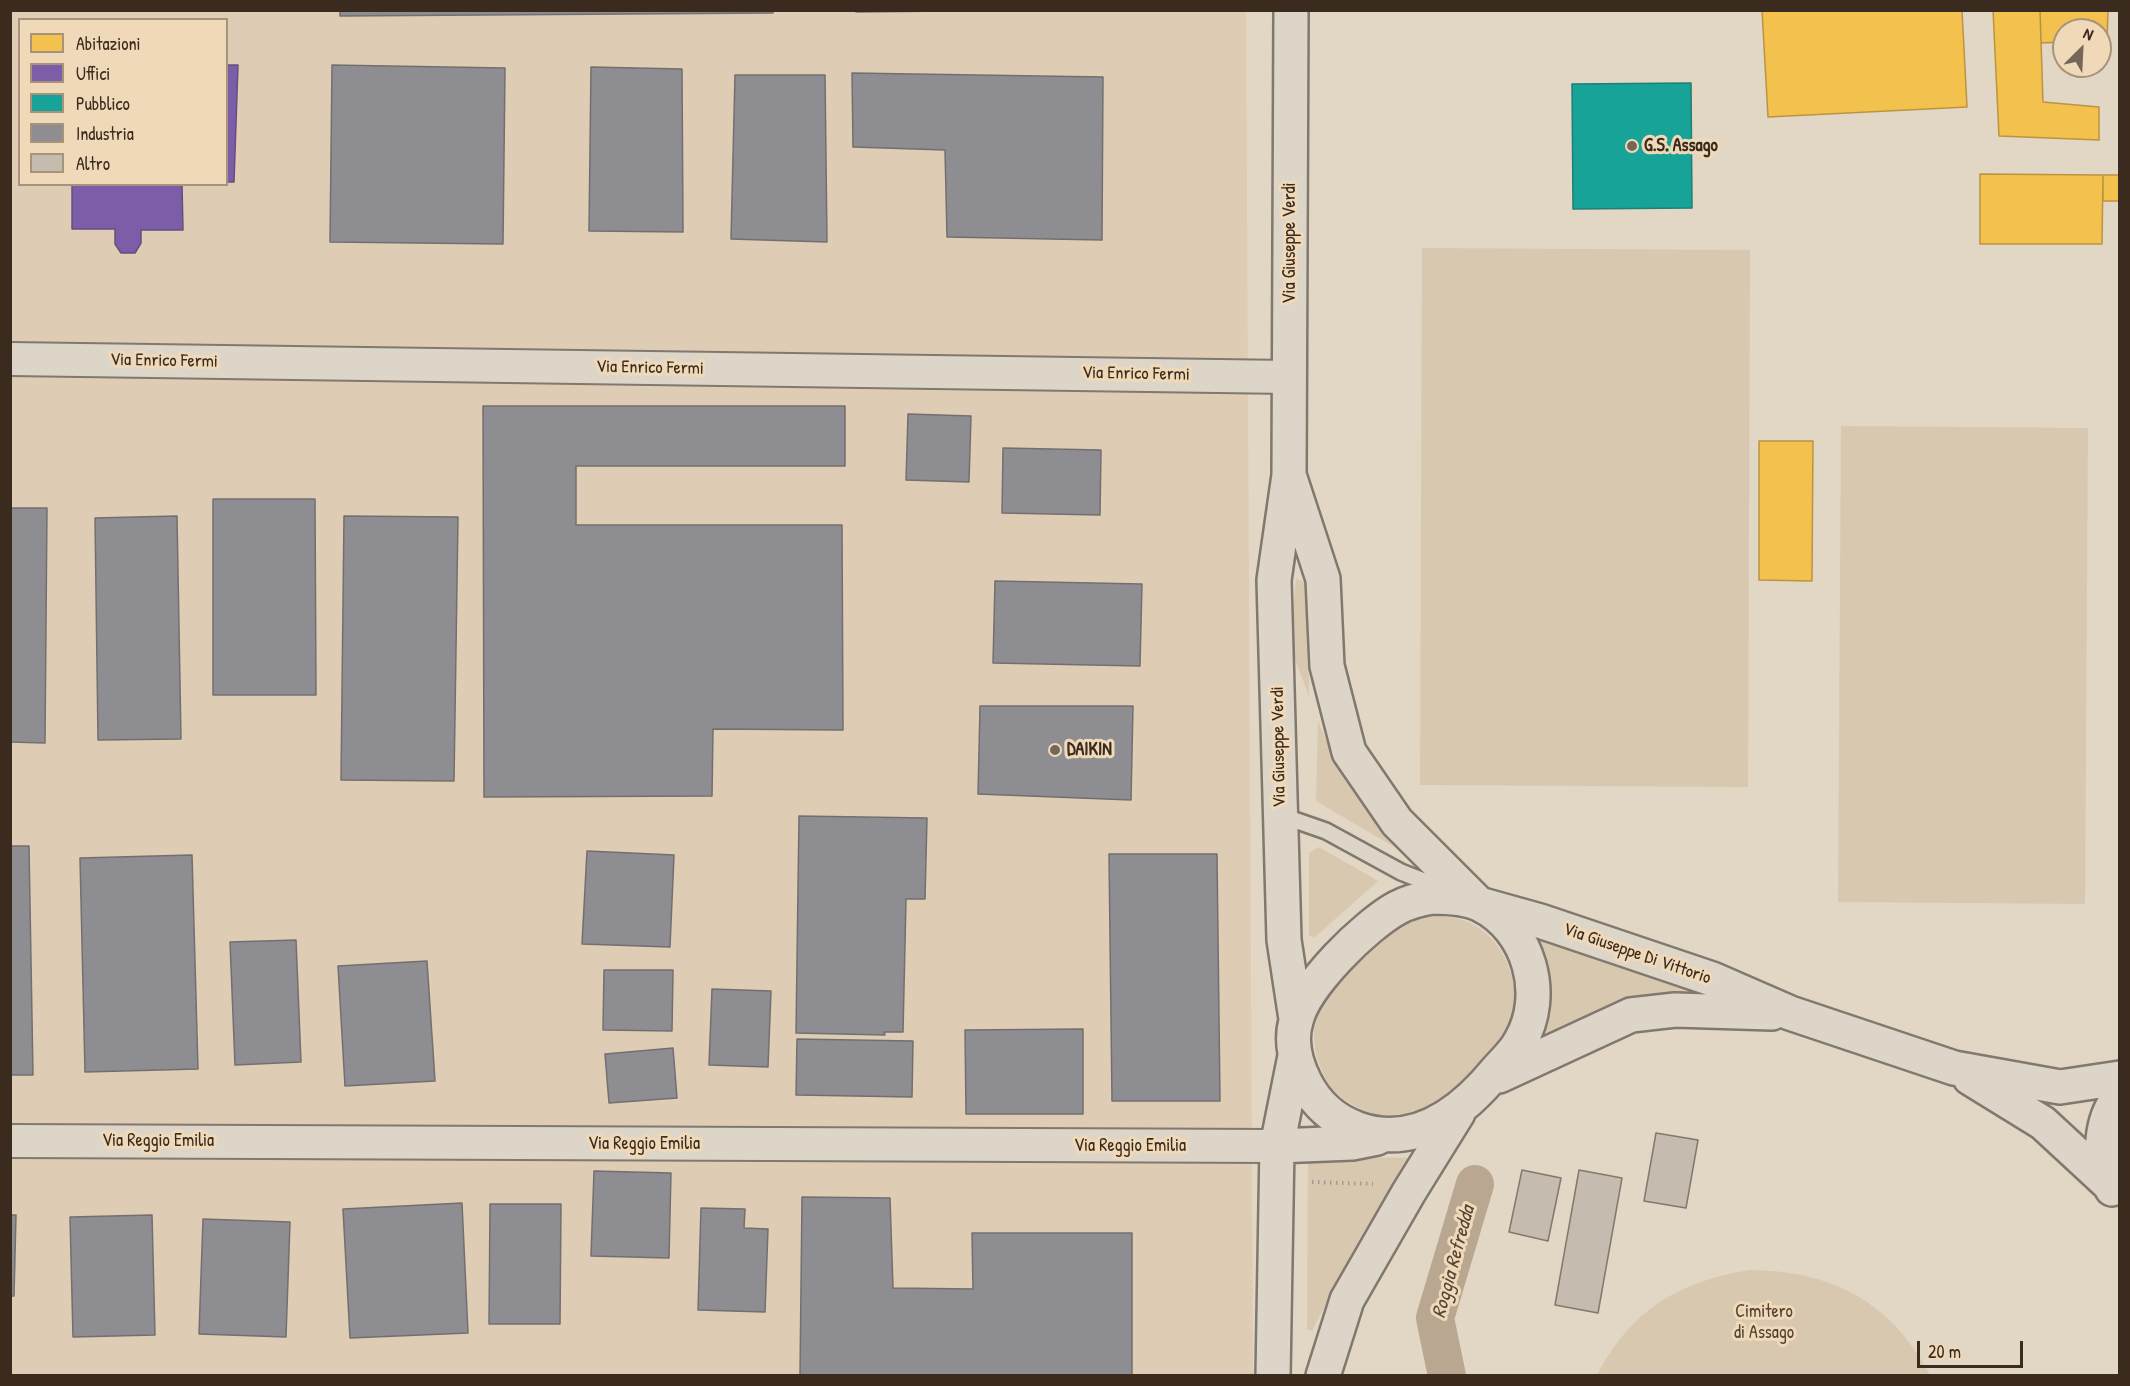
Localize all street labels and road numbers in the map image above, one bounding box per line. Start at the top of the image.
street label: Via Giuseppe Verdi [1279,182,1301,304]
street label: Via Enrico Fermi [110,349,218,373]
street label: Via Enrico Fermi [596,356,704,380]
street label: Via Enrico Fermi [1082,362,1190,386]
street label: Via Giuseppe Verdi [1267,686,1291,808]
street label: Via Giuseppe Di Vittorio [1560,919,1714,989]
street label: Via Reggio Emilia [102,1130,214,1152]
street label: Via Reggio Emilia [588,1133,700,1155]
street label: Via Reggio Emilia [1074,1135,1186,1157]

